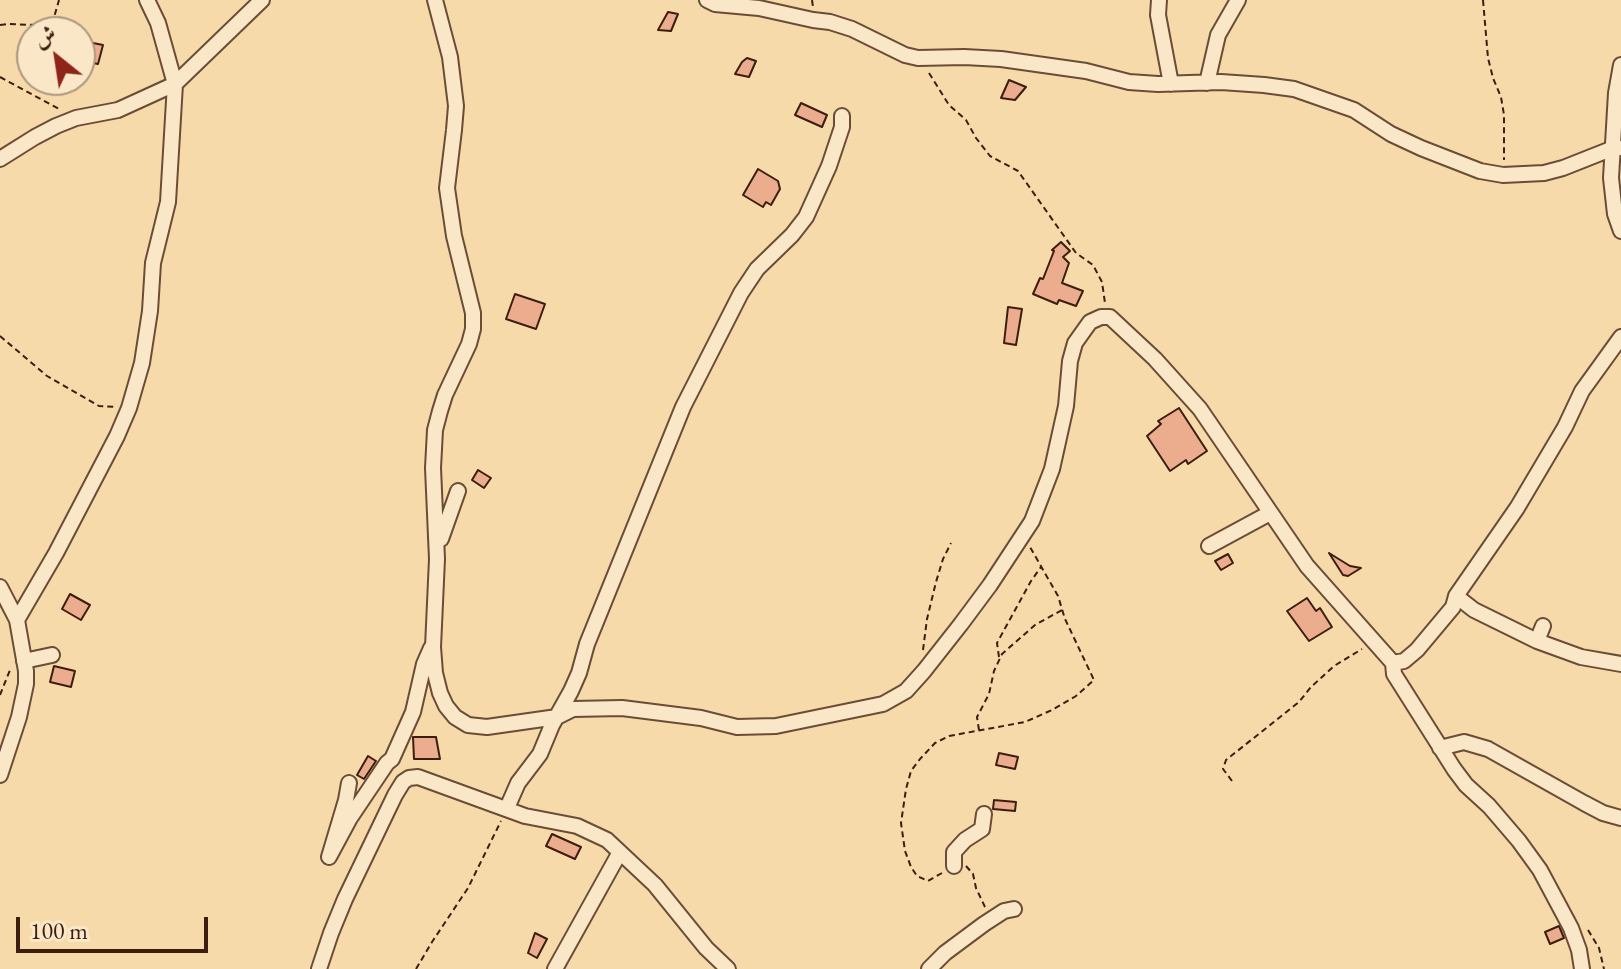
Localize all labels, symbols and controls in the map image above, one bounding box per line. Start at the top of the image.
north arrow [16,16,96,96]
text: ش [28,19,61,55]
scale bar [20,901,212,951]
text: 100 m [30,915,88,946]

